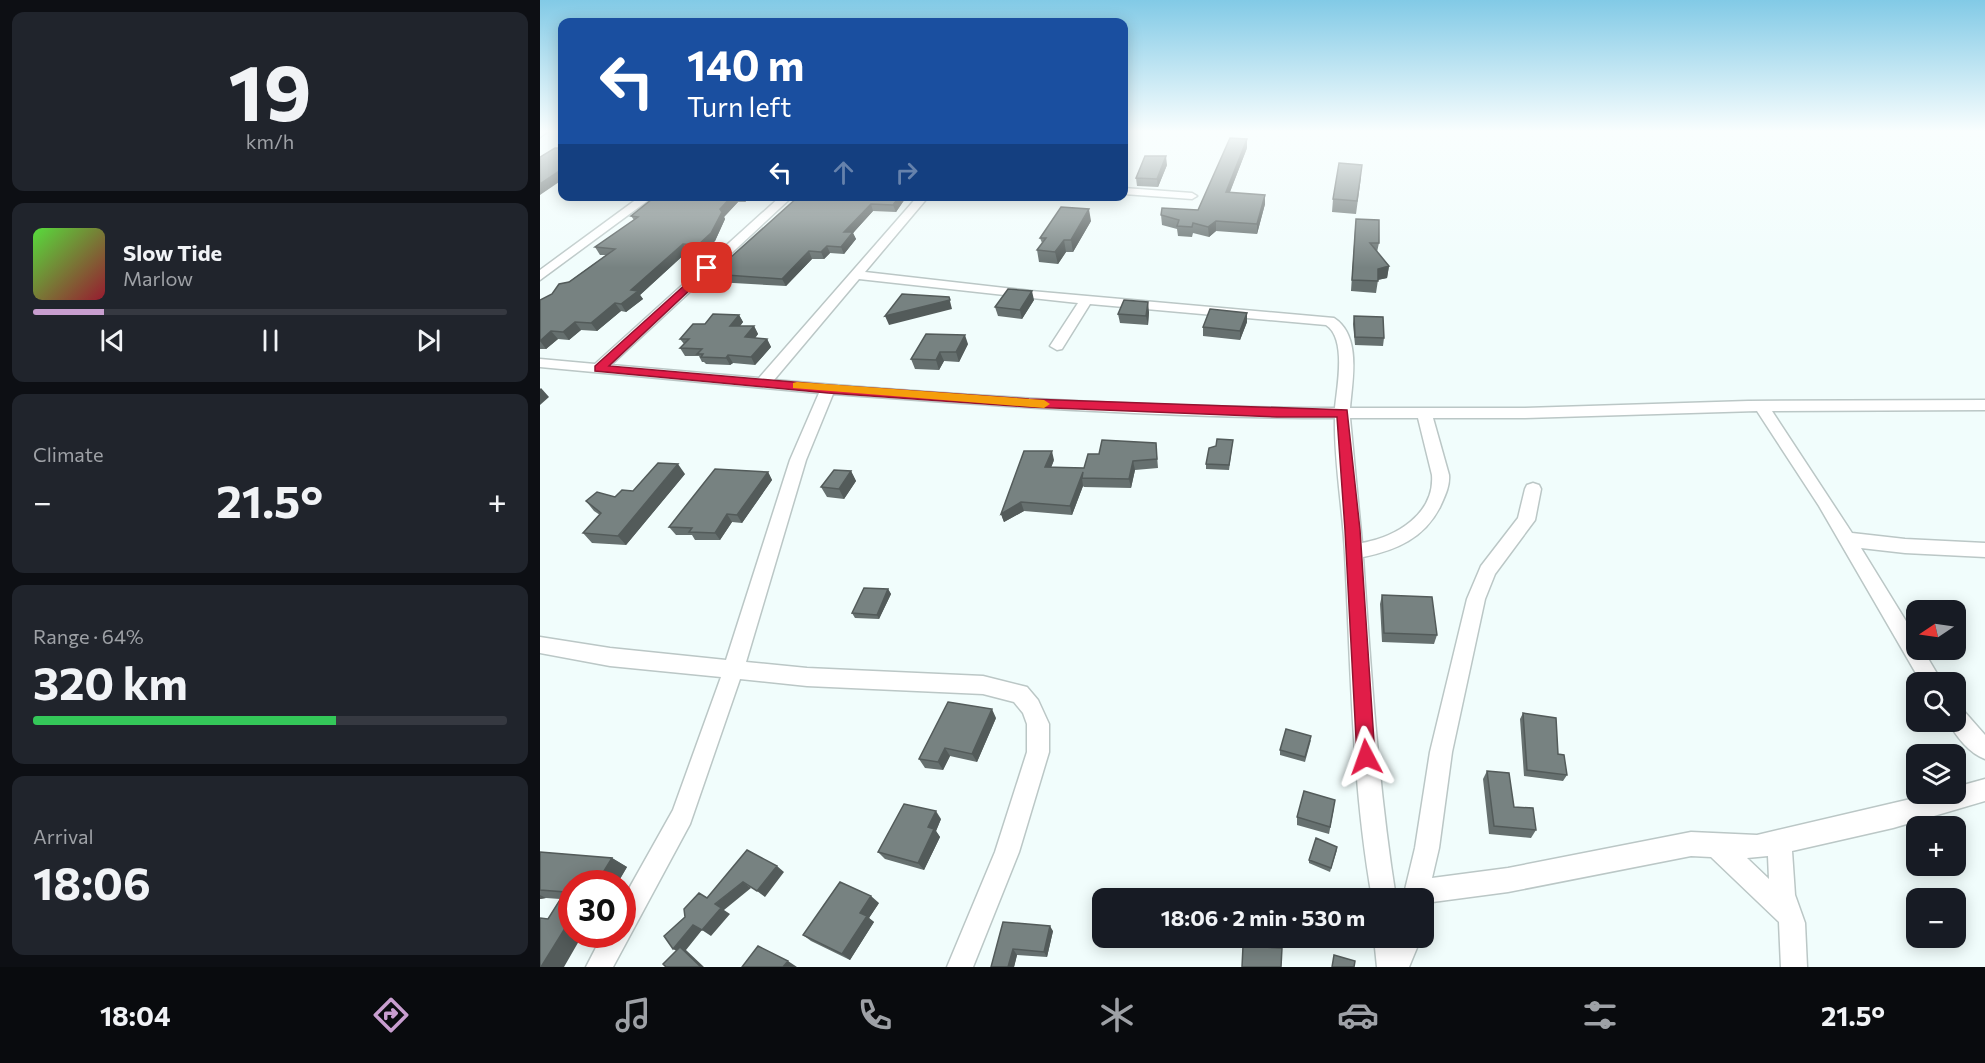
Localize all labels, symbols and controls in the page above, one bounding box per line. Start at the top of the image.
text: 140 m [687,38,804,90]
text: 19 [228,42,312,137]
icon: left [588,42,666,120]
text: Turn left [687,90,791,123]
text: km/h [246,129,294,153]
icon: left [764,156,797,189]
icon: ahead [827,156,860,189]
icon: right [890,156,923,189]
text: Slow Tide [123,239,222,266]
pin [681,242,732,293]
icon: arrive [690,251,723,284]
text: Marlow [123,266,193,290]
icon: previous [96,324,129,357]
icon: pause [254,324,287,357]
icon: next [412,324,445,357]
text: Climate [33,442,103,466]
text: 21.5° [216,472,323,527]
text: − [33,480,52,521]
text: + [488,480,507,521]
north arrow [1906,600,1966,660]
map controls [1906,600,1966,948]
text: Range · 64% [33,624,144,648]
text: 320 km [33,654,188,709]
button: search [1906,672,1966,732]
position arrow [1334,725,1398,789]
button: layers [1906,744,1966,804]
button: + [1906,816,1966,876]
text: Arrival [33,824,94,848]
text: 18:06 [33,854,151,909]
speed limit sign: 30 [558,870,636,948]
button: − [1906,888,1966,948]
text: 18:06 · 2 min · 530 m [1161,904,1365,931]
icon: directions [370,994,412,1036]
icon: music [612,994,654,1036]
icon: phone [854,994,896,1036]
icon: climate [1096,994,1138,1036]
icon: car [1337,994,1379,1036]
icon: filters [1579,994,1621,1036]
text: 18:04 [100,999,170,1032]
text: 21.5° [1821,999,1885,1032]

